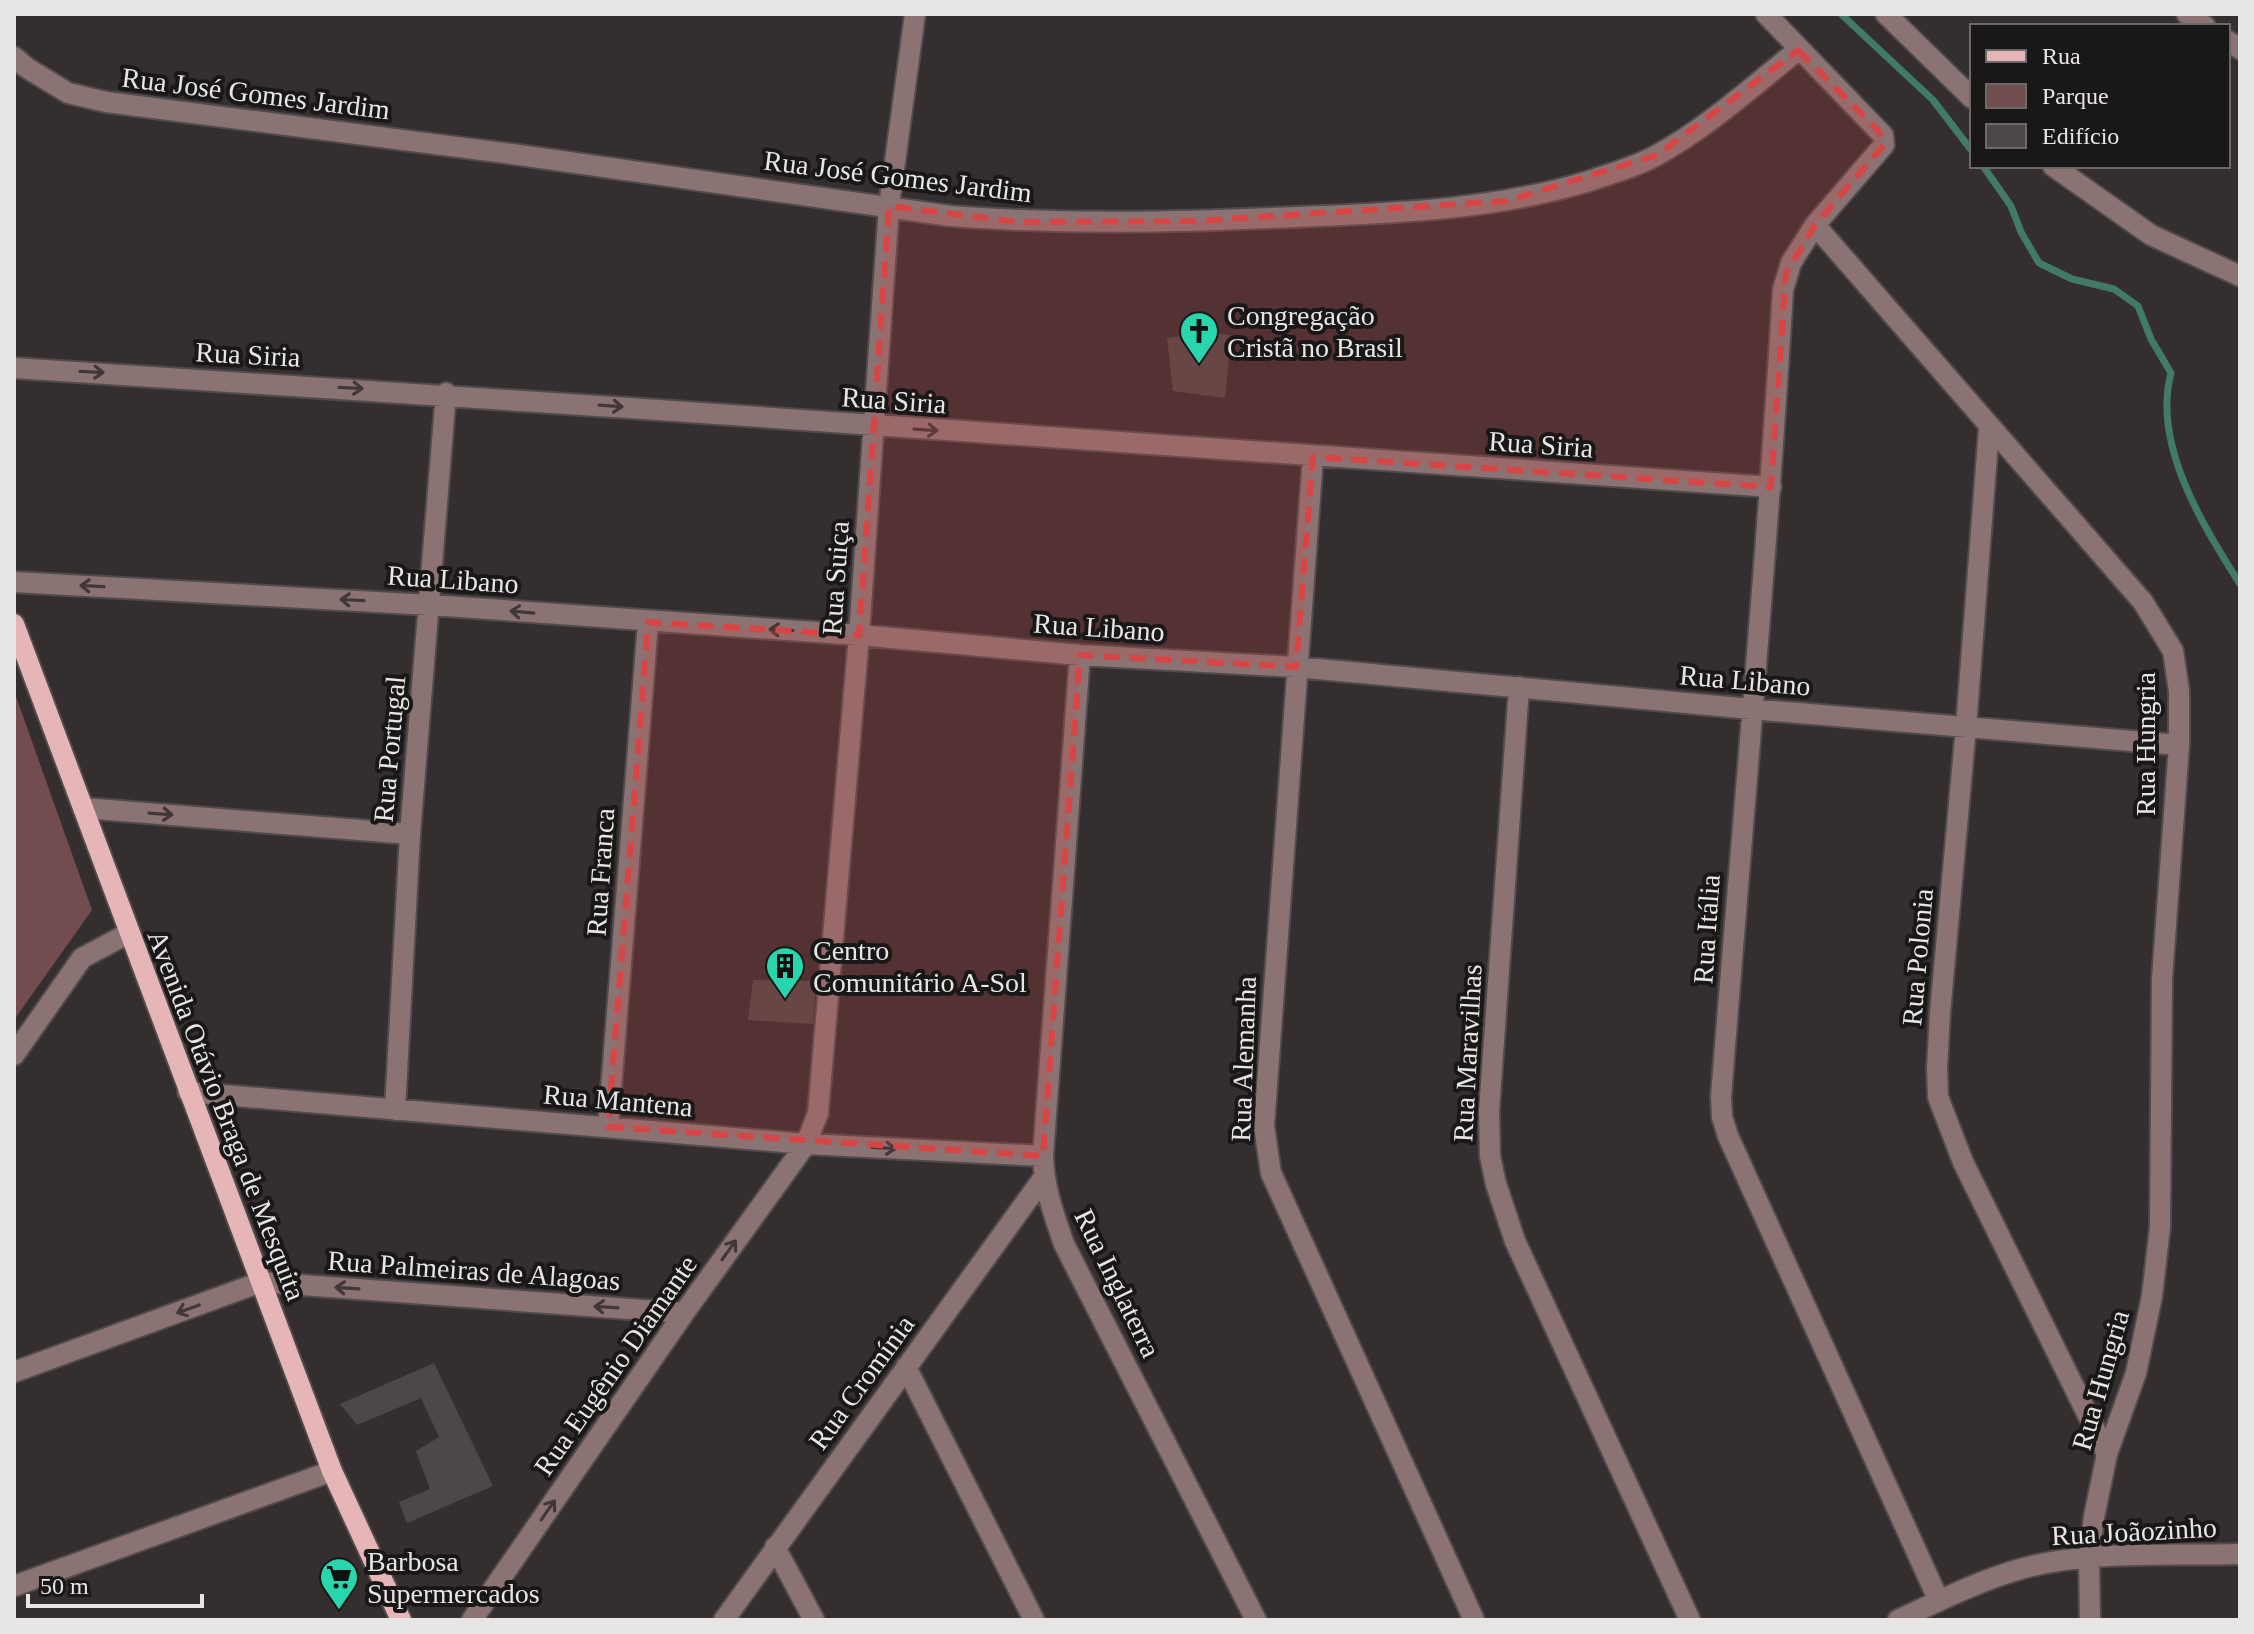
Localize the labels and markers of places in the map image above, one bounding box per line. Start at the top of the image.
place label: Congregação Cristã no Brasil [1227,300,1403,363]
church icon: Congregação Cristã no Brasil [1178,310,1220,365]
place label: Centro Comunitário A-Sol [813,935,1027,998]
building icon: Centro Comunitário A-Sol [764,945,806,1000]
place label: Barbosa Supermercados [367,1546,540,1609]
supermarket icon: Barbosa Supermercados [318,1556,360,1611]

